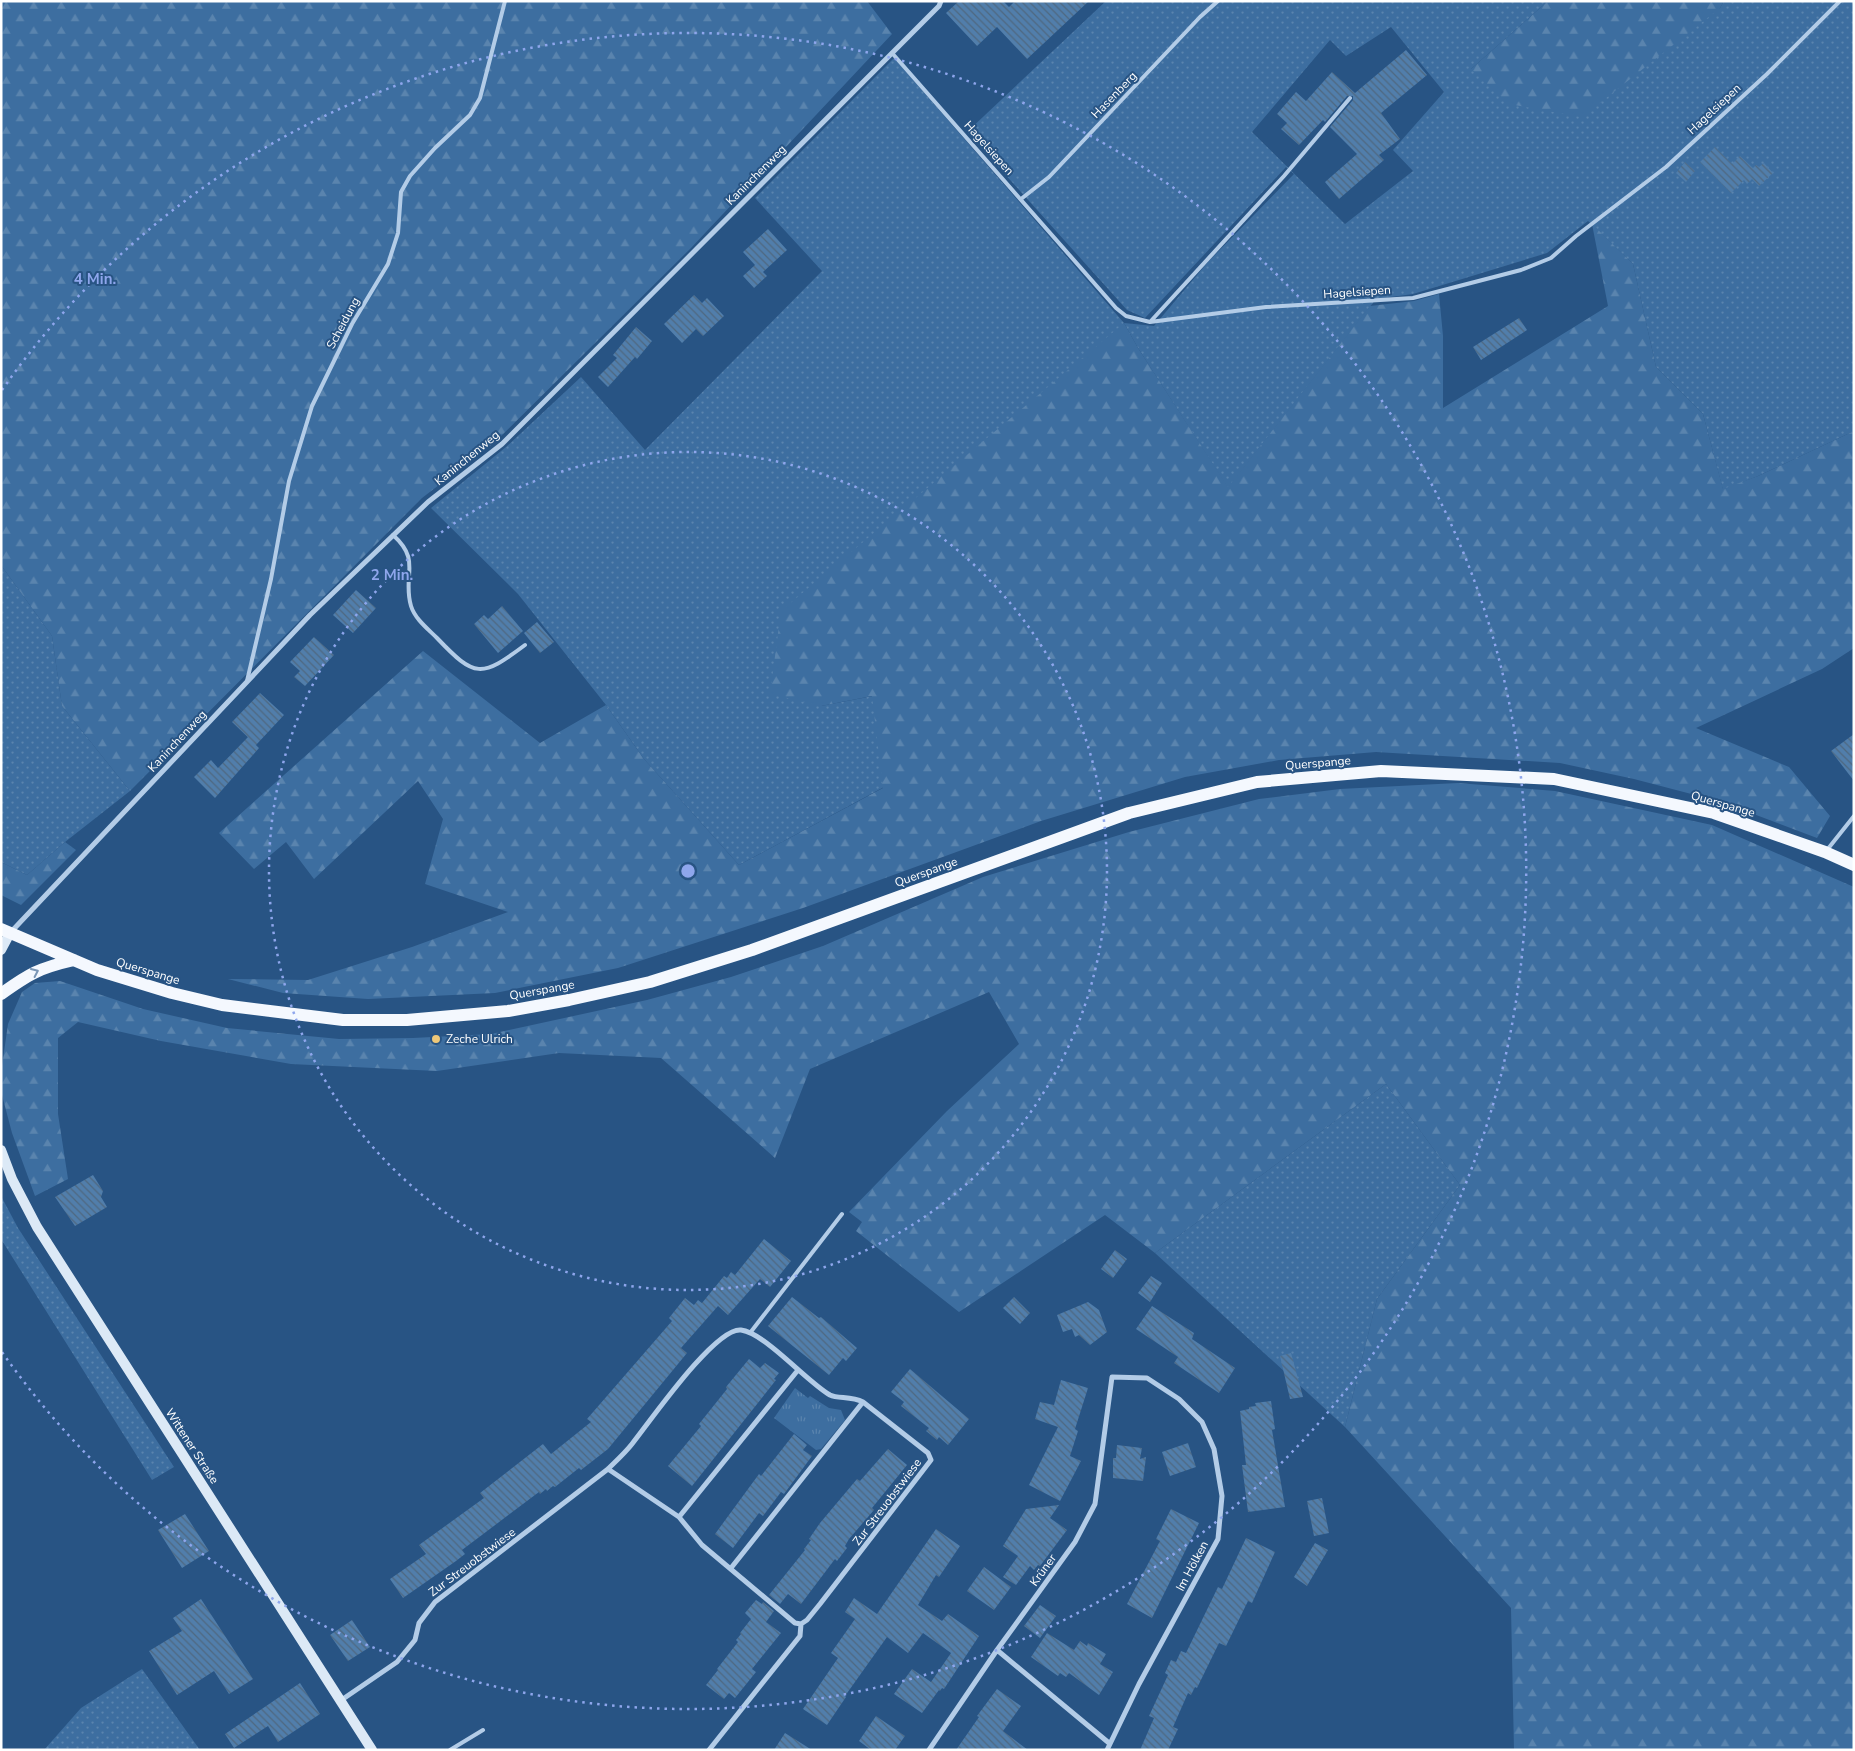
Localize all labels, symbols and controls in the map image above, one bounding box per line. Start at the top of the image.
street label: Hasenberg [1088,68,1140,122]
street label: Hagelsiepen [1684,80,1744,138]
street label: Hagelsiepen [960,118,1018,178]
street label: Kaninchenweg [722,141,790,209]
text: 4 Min. [74,269,116,289]
street label: Hagelsiepen [1323,282,1391,302]
street label: Scheidung [323,294,363,352]
street label: Kaninchenweg [431,427,503,489]
text: 2 Min. [371,565,413,585]
street label: Kaninchenweg [144,707,210,775]
street label: Querspange [1284,752,1352,774]
street label: Querspange [1689,787,1757,821]
street label: Querspange [892,853,960,891]
centre of rings [679,862,697,880]
street label: Querspange [114,954,182,988]
one-way arrow [30,967,39,978]
street label: Querspange [508,976,576,1004]
place label: Zeche Ulrich [446,1031,513,1047]
marker: Zeche Ulrich [430,1033,442,1045]
street label: Wittener Straße [162,1405,222,1487]
street label: Zur Streuobstwiese [849,1455,925,1549]
street label: Zur Streuobstwiese [425,1524,519,1600]
street label: Im Hölken [1172,1538,1212,1594]
street label: Krüner [1026,1550,1060,1589]

